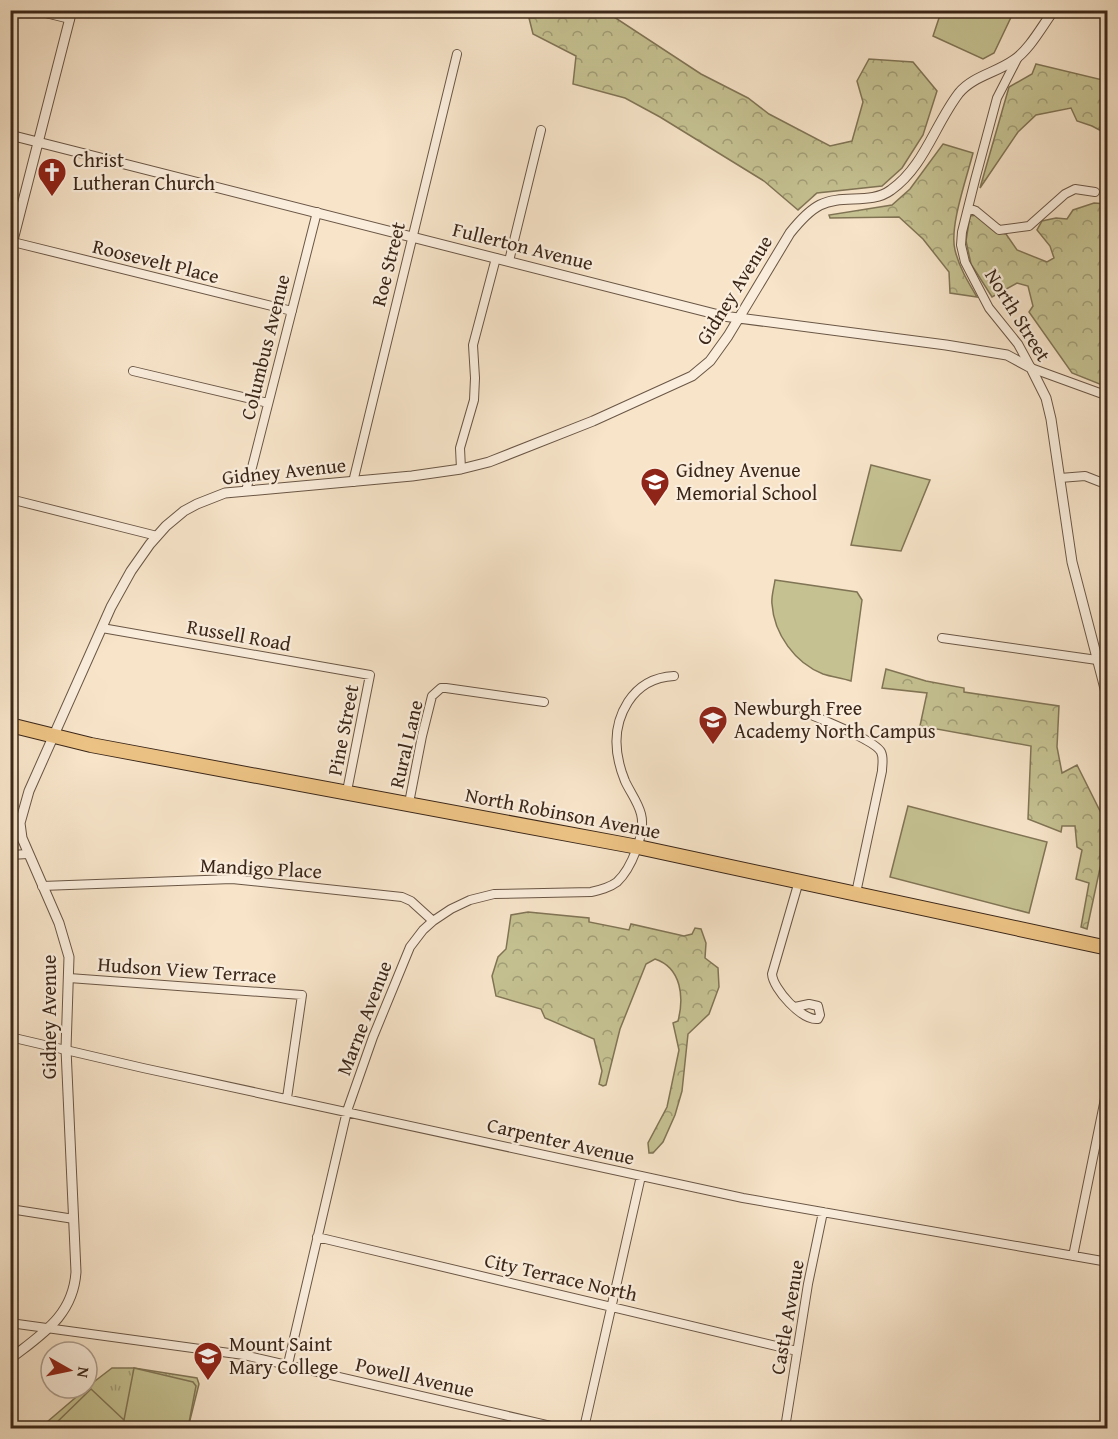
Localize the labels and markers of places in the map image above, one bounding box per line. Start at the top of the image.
place label: Christ Lutheran Church [73,145,215,197]
church icon: Christ Lutheran Church [36,156,68,198]
place label: Gidney Avenue Memorial School [676,455,818,507]
school or university icon: Gidney Avenue Memorial School [639,466,671,508]
place label: Newburgh Free Academy North Campus [734,693,936,745]
school or university icon: Newburgh Free Academy North Campus [697,704,729,746]
place label: Mount Saint Mary College [229,1329,338,1381]
school or university icon: Mount Saint Mary College [192,1340,224,1382]

